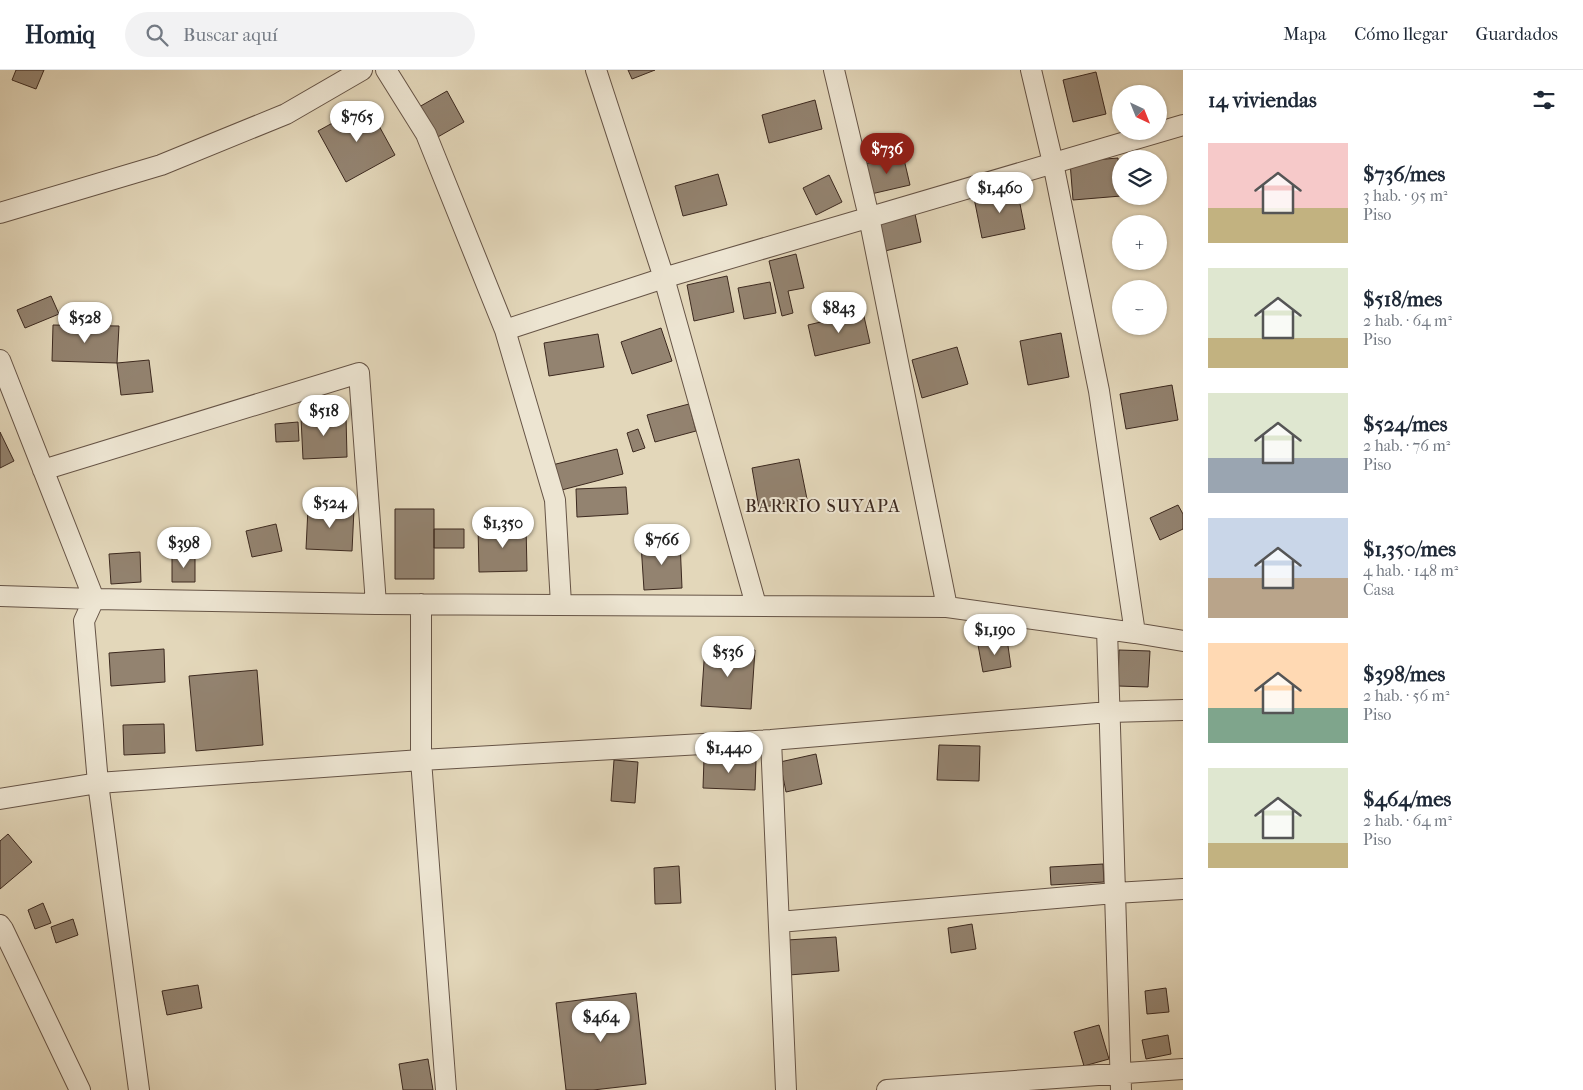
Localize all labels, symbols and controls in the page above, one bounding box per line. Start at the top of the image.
search box [125,12,475,57]
text: Homiq [25,21,95,49]
icon: search [143,21,171,49]
text: Buscar aquí [183,24,278,46]
text: Mapa [1283,24,1326,45]
text: Cómo llegar [1354,24,1448,45]
text: Guardados [1476,24,1558,45]
north arrow [1112,85,1168,140]
map controls [1112,85,1167,335]
icon: filters [1530,86,1558,114]
text: 14 viviendas [1208,88,1317,112]
pin: $765 [327,100,387,143]
text: $765 [341,107,373,126]
pin: $736 [857,132,917,175]
text: $736 [871,139,903,158]
button: layers [1112,150,1167,205]
text: $736/mes [1363,162,1445,186]
icon: home [1248,163,1308,223]
pin: $1,460 [959,172,1041,214]
text: $1,460 [977,178,1023,197]
text: 3 hab. · 95 m² [1363,186,1447,205]
text: Piso [1363,205,1391,224]
button: + [1112,215,1167,270]
button: − [1112,280,1167,335]
text: $518/mes [1363,287,1442,311]
icon: home [1248,288,1308,348]
pin: $843 [809,292,869,334]
text: $843 [823,298,855,317]
pin: $528 [55,302,115,344]
text: $528 [69,308,101,327]
text: 2 hab. · 64 m² [1363,311,1452,330]
text: Piso [1363,330,1391,349]
pin: $518 [294,394,354,437]
text: $518 [309,401,339,420]
text: $524/mes [1363,412,1447,436]
icon: home [1248,413,1308,473]
text: 2 hab. · 76 m² [1363,436,1450,455]
text: Piso [1363,455,1391,474]
pin: $524 [300,486,360,529]
text: $524 [313,493,347,512]
district label: BARRIO SUYAPA [745,496,901,517]
pin: $1,350 [462,506,544,549]
text: $1,350 [483,513,523,532]
pin: $766 [632,524,692,566]
pin: $398 [154,526,214,569]
text: $766 [645,530,679,549]
text: $398 [168,533,200,552]
text: $1,350/mes [1363,537,1456,561]
icon: home [1248,538,1308,598]
text: 4 hab. · 148 m² [1363,561,1458,580]
text: Casa [1363,580,1394,599]
pin: $1,190 [954,614,1036,656]
text: $1,190 [975,620,1015,639]
pin: $536 [698,636,758,678]
text: $536 [713,642,743,661]
text: $398/mes [1363,662,1445,686]
icon: home [1248,663,1308,723]
text: 2 hab. · 56 m² [1363,686,1449,705]
text: Piso [1363,705,1391,724]
pin: $1,440 [688,732,770,774]
text: $1,440 [706,738,752,757]
text: $464/mes [1363,787,1451,811]
icon: home [1248,788,1308,848]
text: 2 hab. · 64 m² [1363,811,1452,830]
text: Piso [1363,830,1391,849]
pin: $464 [571,1000,631,1043]
text: $464 [583,1007,619,1026]

